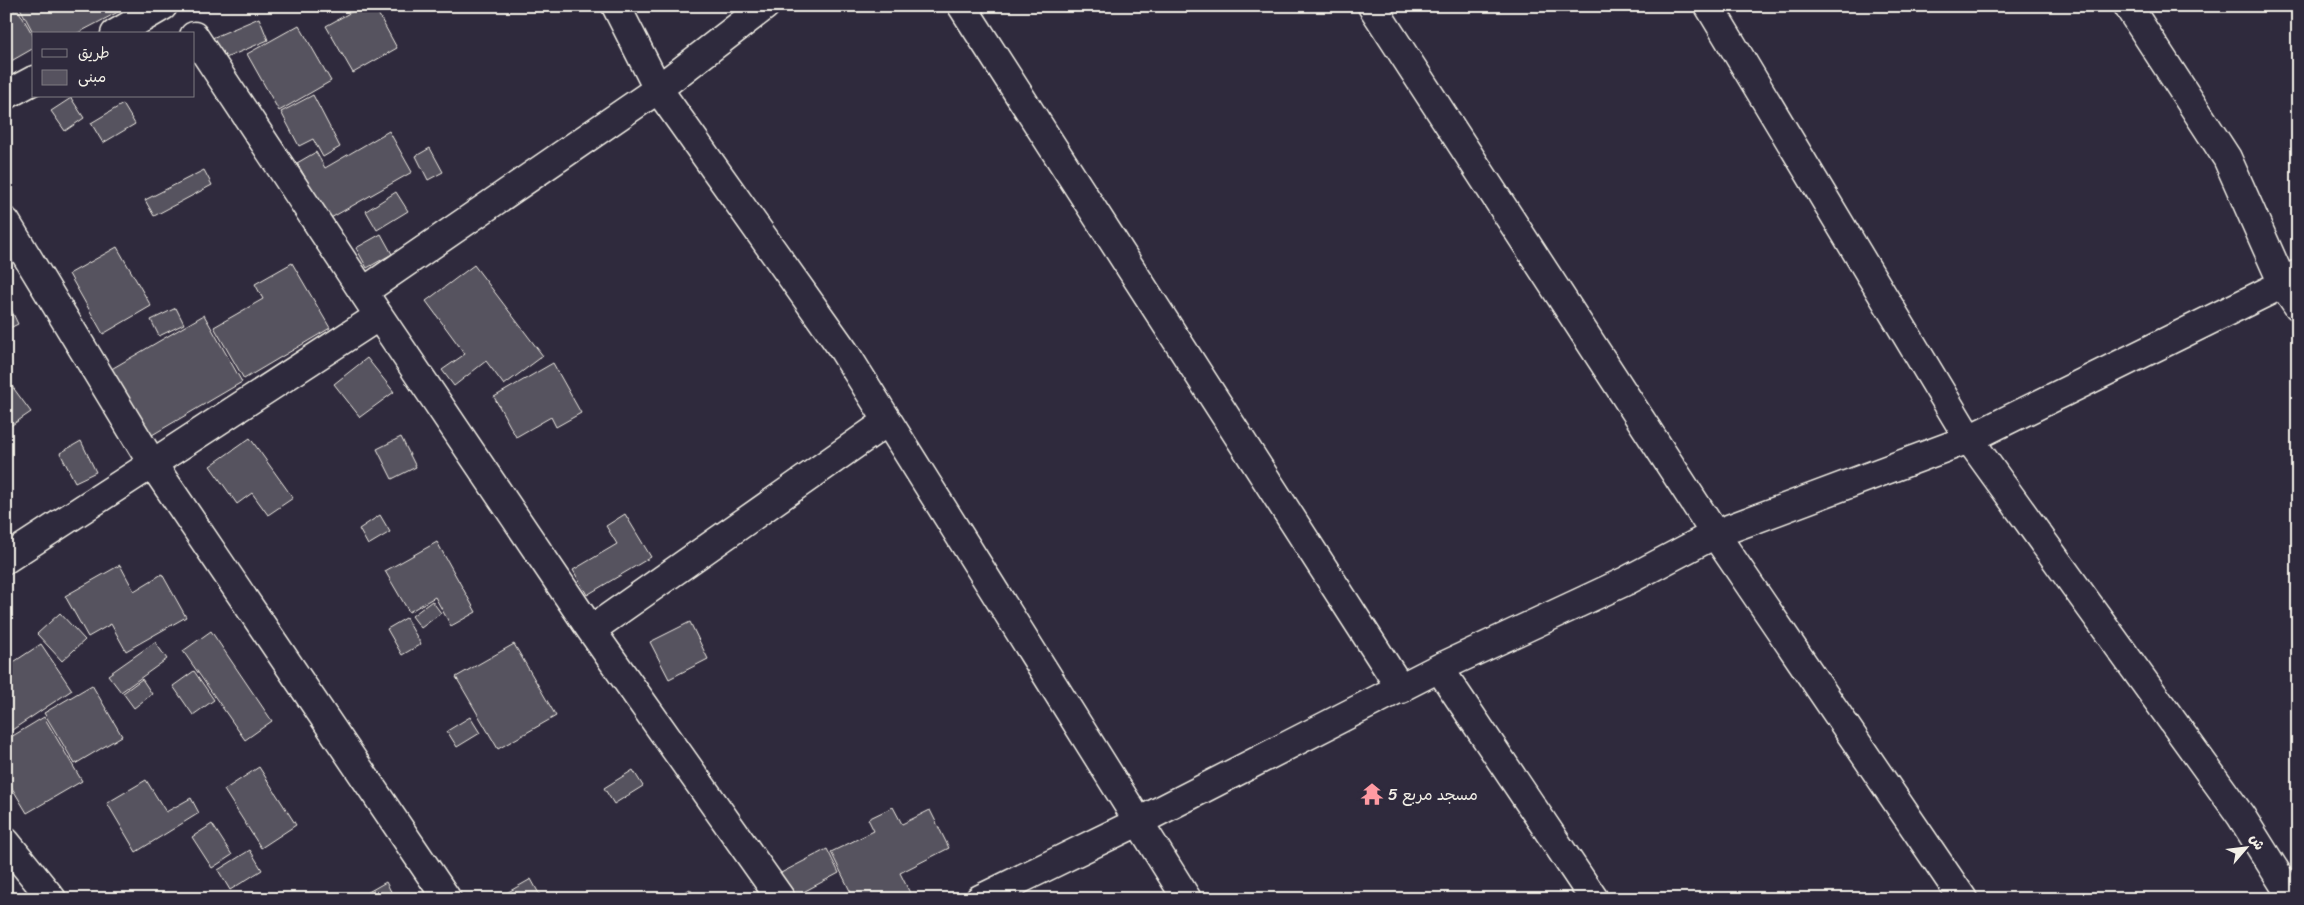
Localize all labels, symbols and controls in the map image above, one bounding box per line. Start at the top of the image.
legend [32,32,195,98]
text: طريق [78,40,110,66]
text: مبنى [78,64,106,90]
place label: مسجد مربع 5 [1388,780,1478,809]
temple icon: مسجد مربع 5 [1359,781,1385,807]
north arrow [2222,822,2272,872]
text: ش [2242,829,2272,855]

